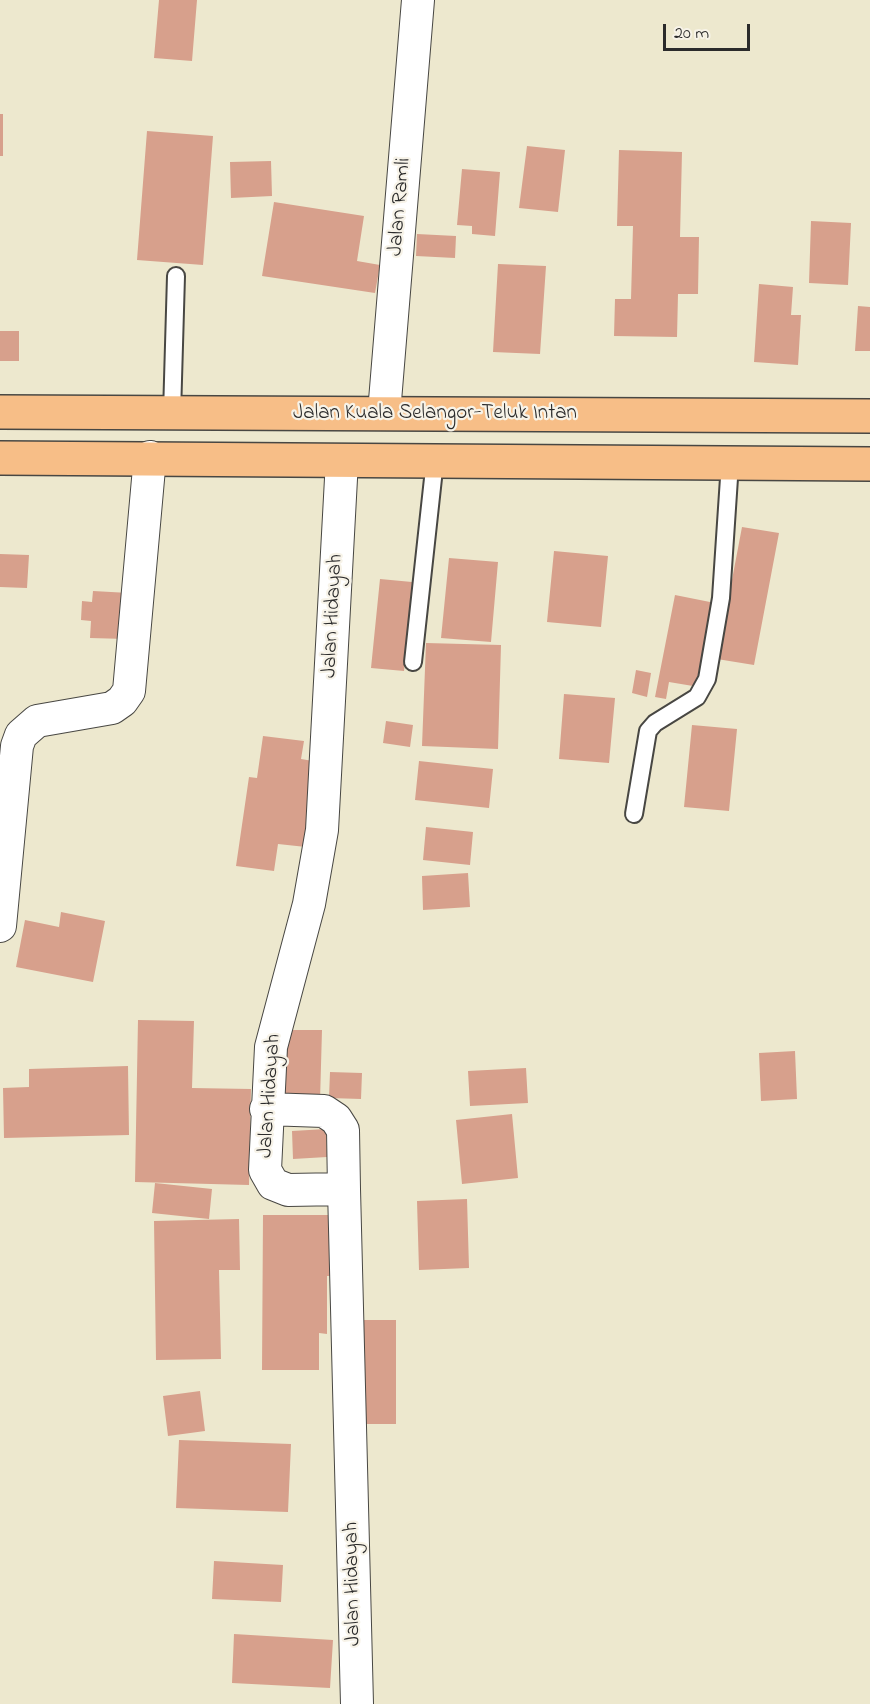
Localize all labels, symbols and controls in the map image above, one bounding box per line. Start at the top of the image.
scale bar [666,12,753,50]
text: 20 m [674,21,709,47]
street label: Jalan Ramli [384,157,418,257]
street label: Jalan Kuala Selangor-Teluk Intan [293,402,577,428]
street label: Jalan Hidayah [318,553,350,679]
street label: Jalan Hidayah [254,1033,288,1159]
street label: Jalan Hidayah [340,1522,368,1646]

